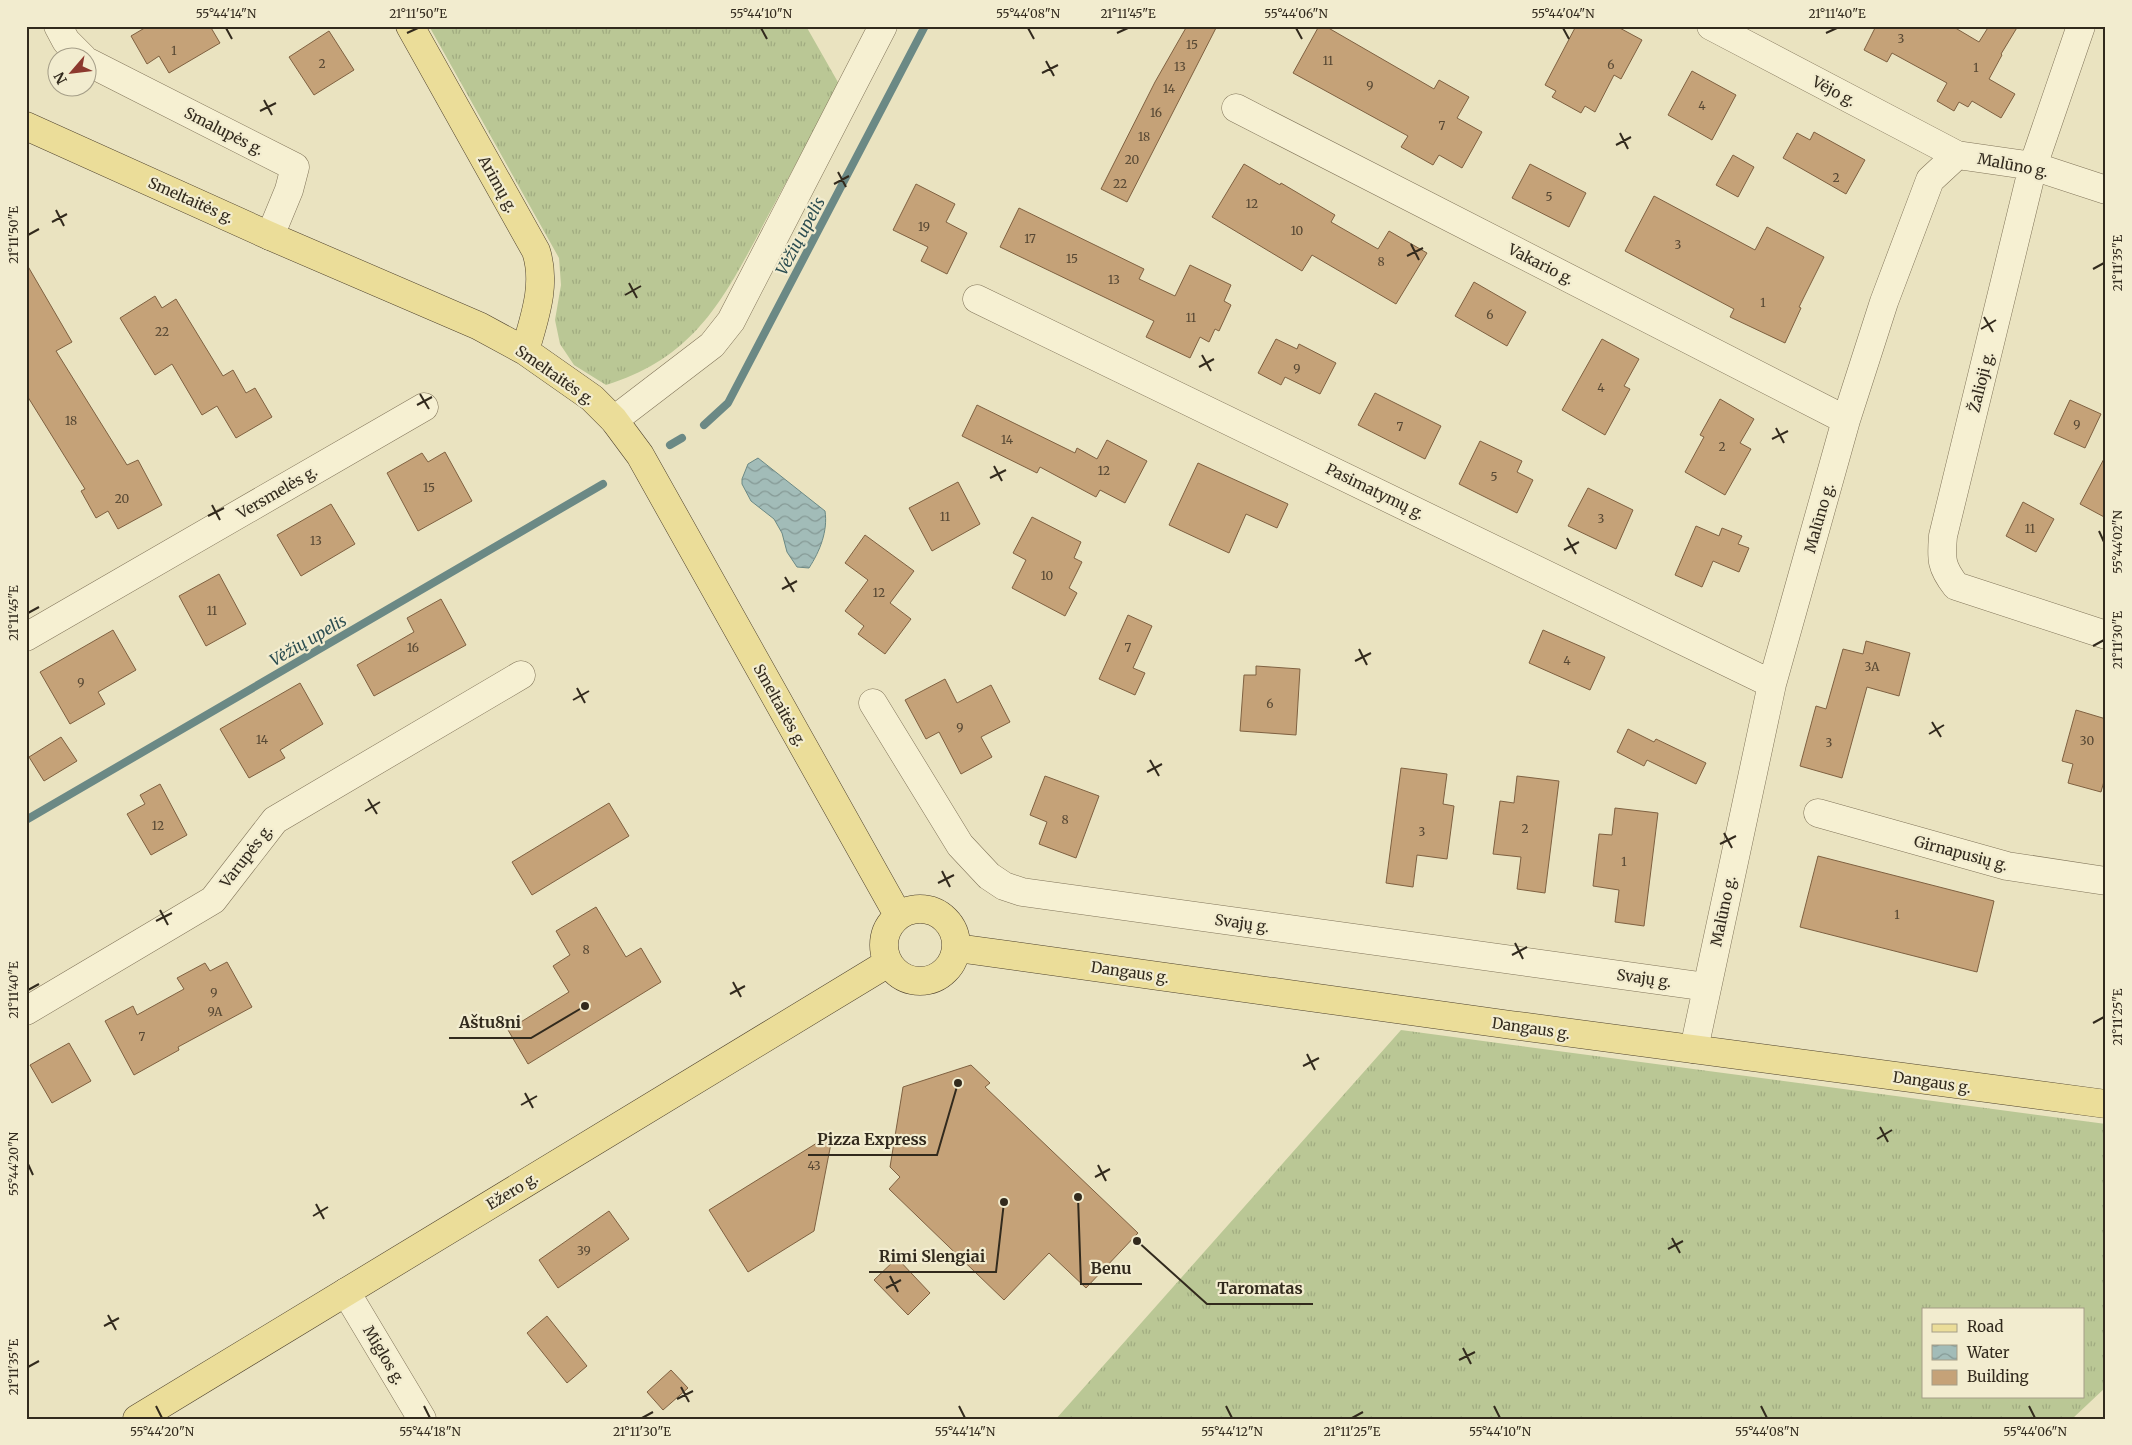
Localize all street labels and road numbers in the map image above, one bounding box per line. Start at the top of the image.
street label: Vėjo g. [1808,71,1859,110]
street label: Smalupės g. [181,103,267,159]
street label: Malūno g. [1976,149,2050,181]
street label: Arimų g. [474,151,521,216]
street label: Smeltaitės g. [145,173,237,227]
street label: Vakario g. [1504,239,1577,289]
street label: Smeltaitės g. [512,341,598,409]
street label: Žalioji g. [1963,350,1998,414]
street label: Pasimatymų g. [1323,459,1427,523]
street label: Versmelės g. [233,461,321,523]
street label: Malūno g. [1800,481,1838,555]
street label: Smeltaitės g. [750,660,810,750]
street label: Varupės g. [215,821,276,892]
street label: Girnapusių g. [1912,831,2010,875]
street label: Malūno g. [1706,874,1740,948]
street label: Svajų g. [1213,910,1271,936]
street label: Dangaus g. [1090,957,1170,987]
street label: Svajų g. [1615,965,1673,991]
street label: Dangaus g. [1491,1013,1571,1043]
street label: Dangaus g. [1892,1067,1972,1097]
street label: Ežero g. [483,1168,541,1214]
street label: Miglos g. [359,1322,409,1388]

